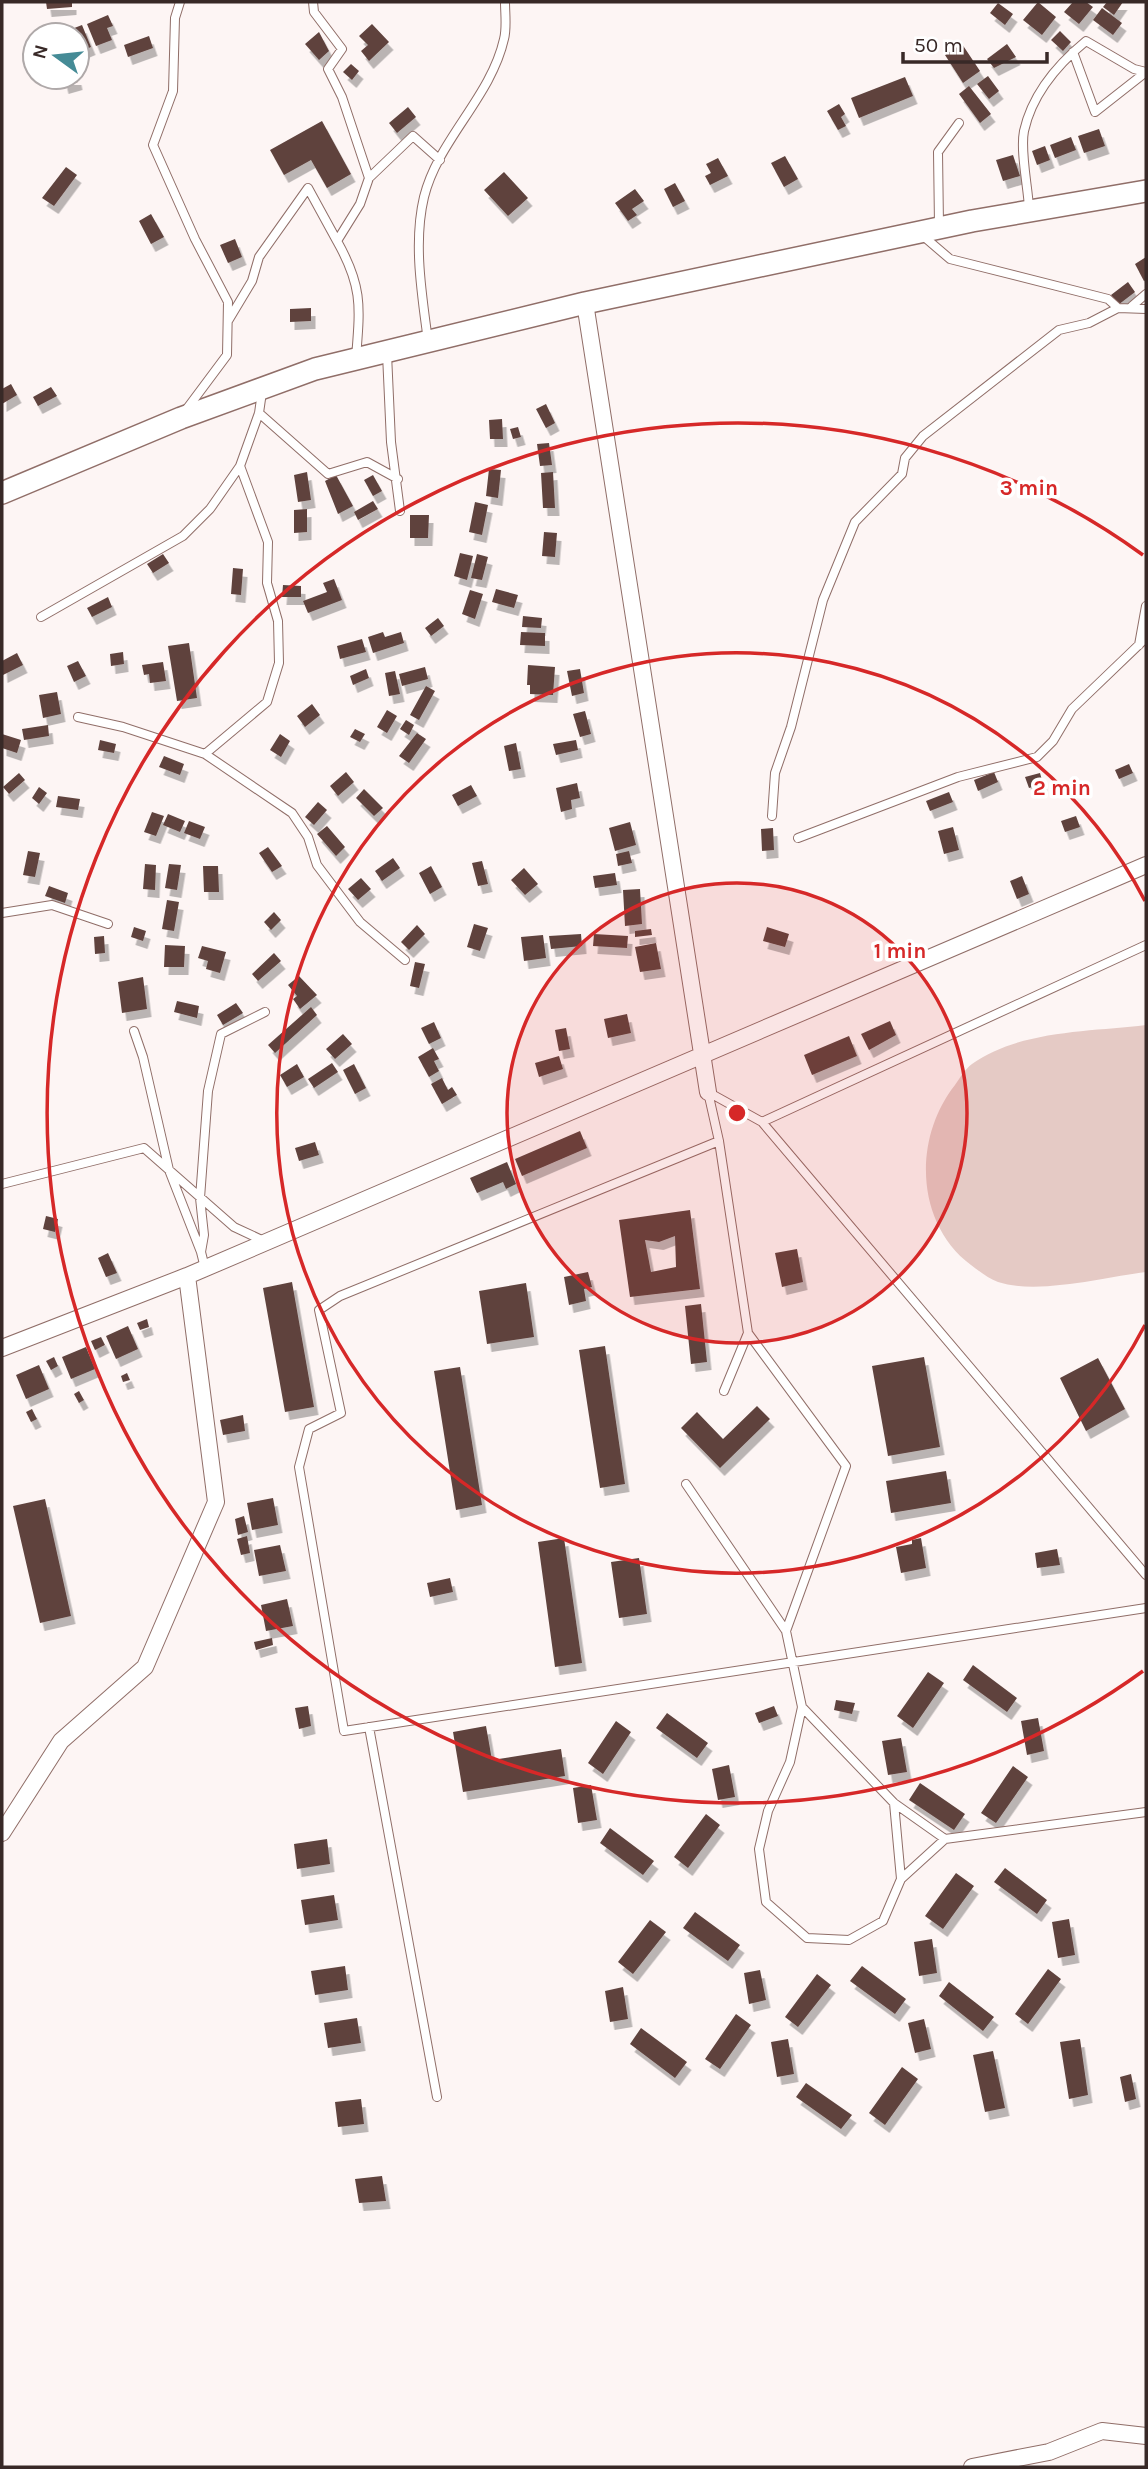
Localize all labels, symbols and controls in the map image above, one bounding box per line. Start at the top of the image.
north arrow [21,21,91,91]
scale bar [903,21,1046,65]
text: 50 m [914,33,963,57]
text: N [28,42,53,61]
text: 3 min [1000,476,1058,500]
text: 2 min [1033,776,1091,800]
text: 1 min [874,939,926,963]
centre of rings [725,1101,749,1125]

